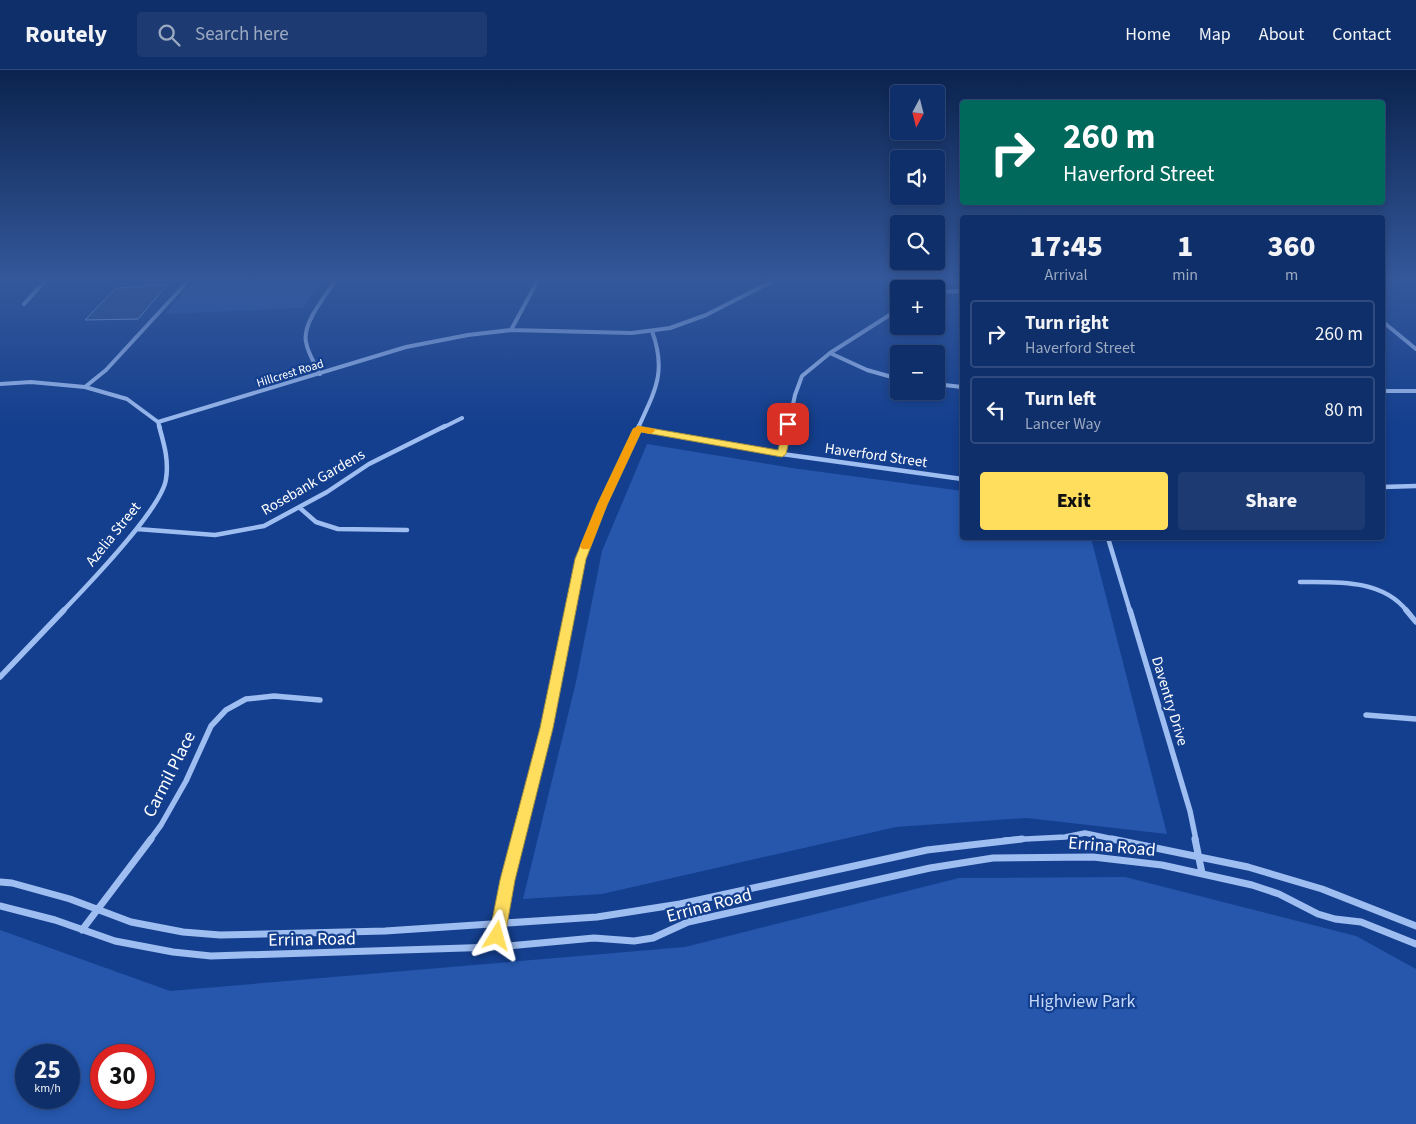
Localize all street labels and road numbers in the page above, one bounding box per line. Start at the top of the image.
street label: Hillcrest Road [254,355,326,392]
street label: Haverford Street [823,438,929,473]
street label: Rosebank Gardens [257,444,369,521]
street label: Azelia Street [81,498,146,571]
street label: Daventry Drive [1146,654,1193,748]
street label: Carmil Place [137,727,202,822]
street label: Errina Road [1067,830,1157,863]
street label: Errina Road [664,882,755,929]
street label: Errina Road [268,926,356,953]

